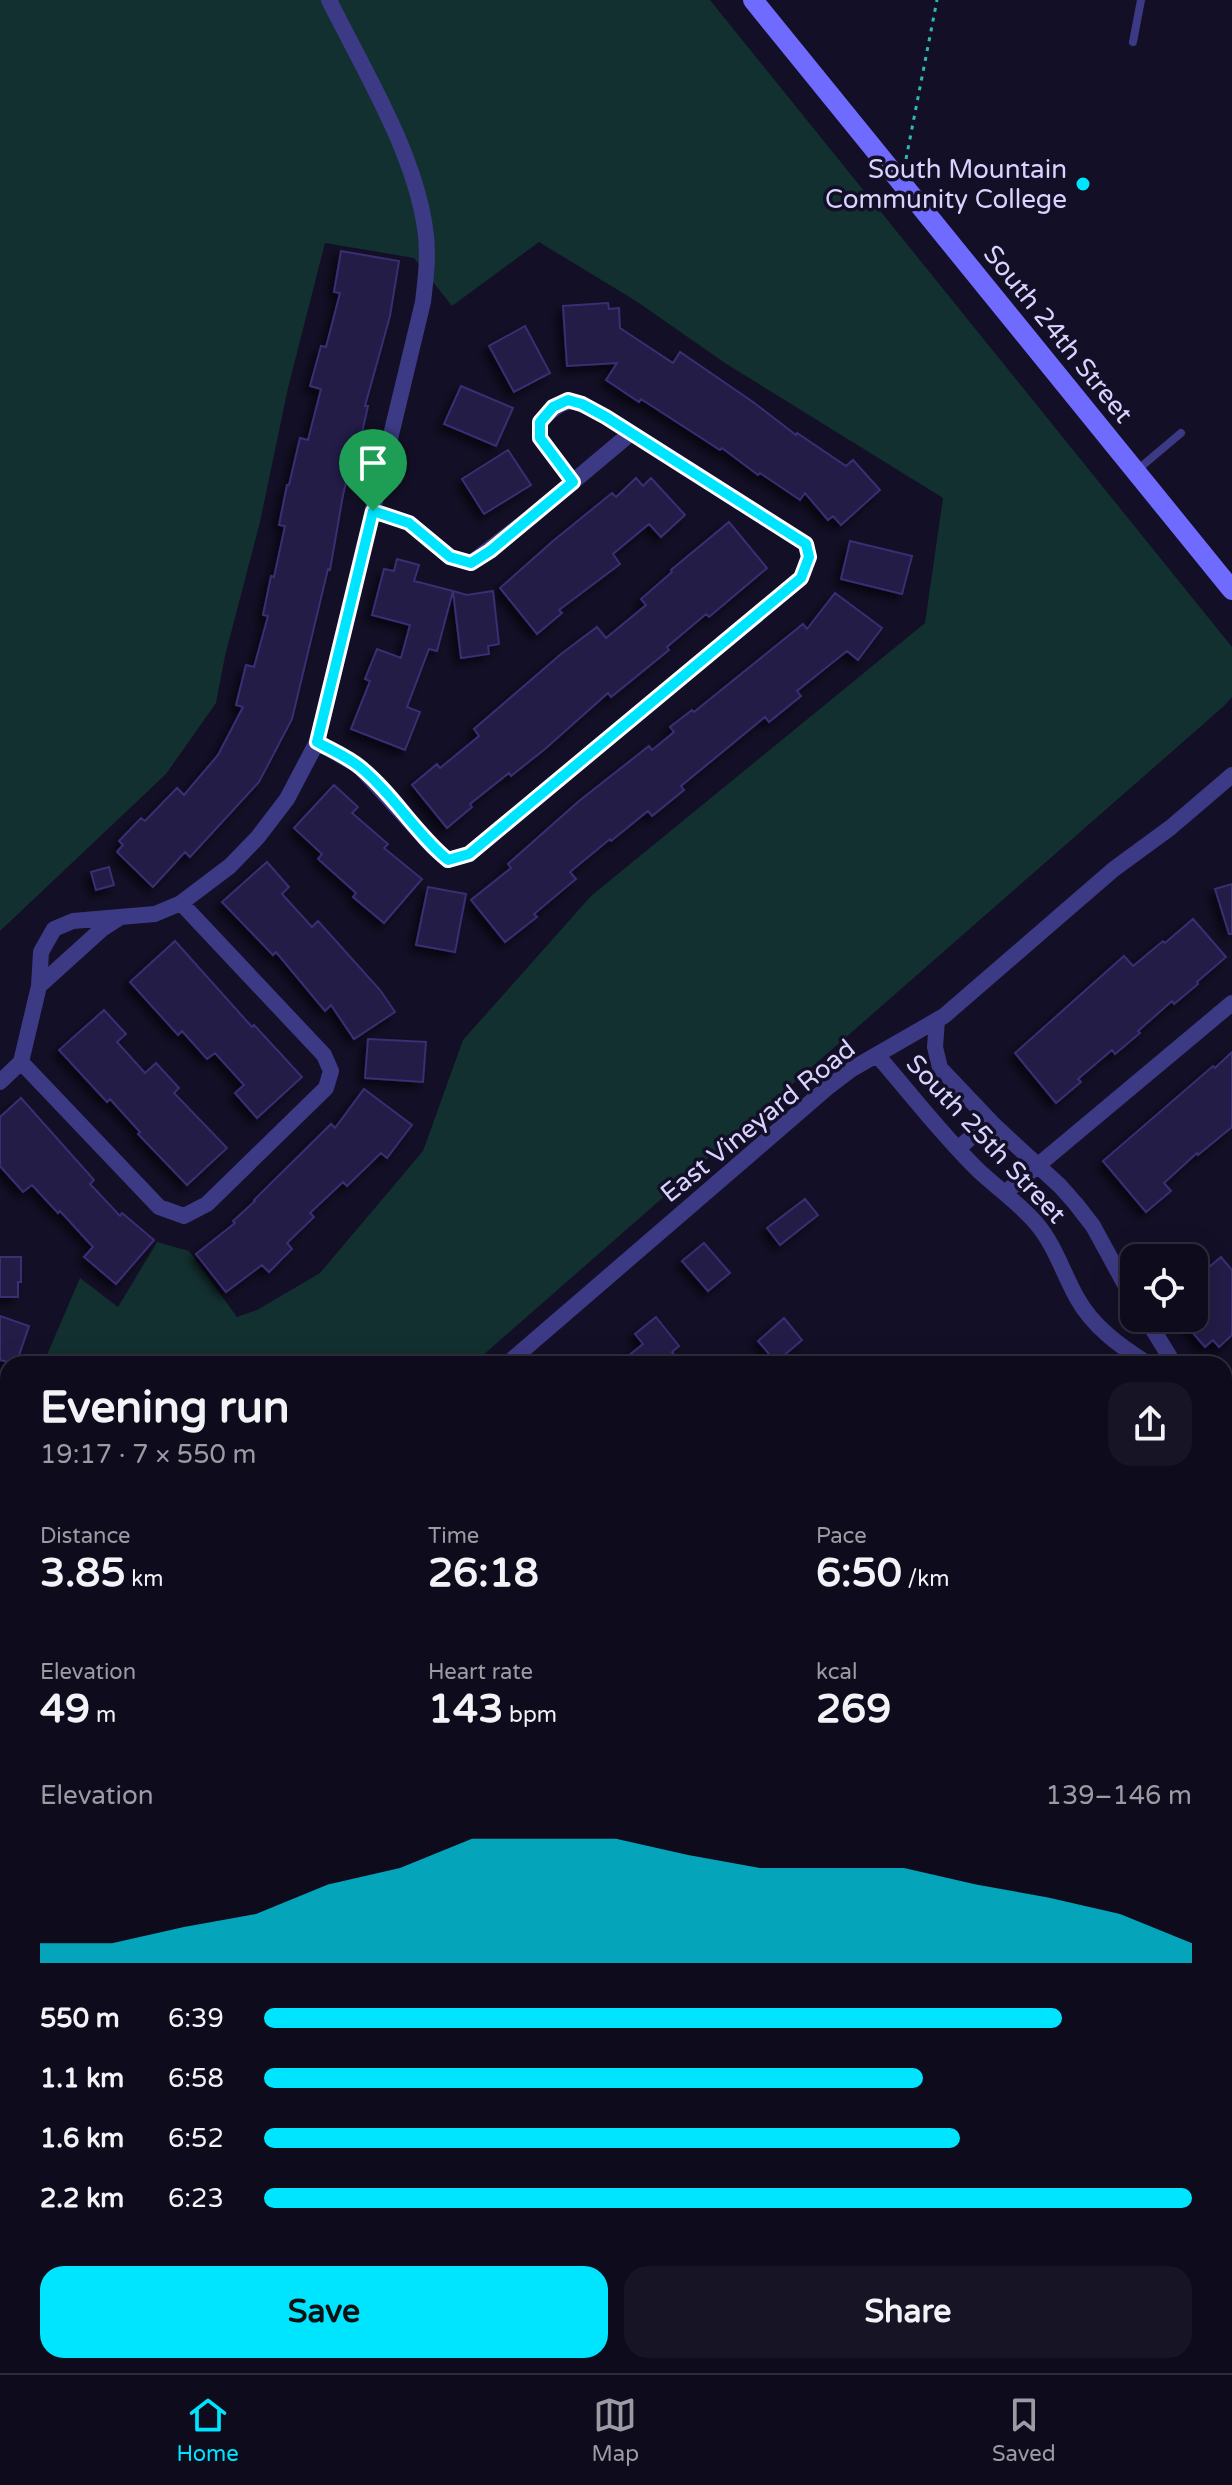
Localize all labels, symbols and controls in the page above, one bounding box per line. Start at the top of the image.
place label: South Mountain Community College [825,154,1067,215]
marker: South Mountain Community College [1074,175,1092,193]
street label: South 24th Street [977,239,1139,429]
pin [339,429,407,511]
icon: arrive [351,441,395,485]
street label: East Vineyard Road [654,1033,862,1209]
street label: South 25th Street [900,1048,1072,1230]
map controls [1120,1244,1208,1332]
button: locate [1120,1244,1208,1332]
text: Evening run [40,1382,289,1435]
button: share [1108,1382,1192,1466]
text: 19:17 · 7 × 550 m [40,1439,256,1470]
text: Distance [40,1523,131,1549]
text: Time [428,1523,479,1549]
text: Pace [816,1523,867,1549]
text: 3.85 [40,1549,126,1597]
text: 26:18 [428,1549,539,1597]
text: 6:50 [816,1549,902,1597]
text: km [126,1566,163,1592]
text: /km [902,1566,949,1592]
text: Elevation [40,1659,136,1685]
text: Heart rate [428,1659,533,1685]
text: kcal [816,1659,857,1685]
text: 49 [40,1685,90,1733]
text: 143 [428,1685,503,1733]
text: 269 [816,1685,891,1733]
text: m [90,1702,116,1728]
text: bpm [503,1702,557,1728]
text: Elevation [40,1780,154,1811]
text: 139–146 m [1046,1780,1192,1811]
text: 550 m [40,2003,120,2034]
text: 6:39 [168,2003,224,2034]
text: 1.1 km [40,2063,124,2094]
text: 6:58 [168,2063,224,2094]
text: 1.6 km [40,2123,124,2154]
text: 6:52 [168,2123,224,2154]
text: 2.2 km [40,2183,124,2214]
text: 6:23 [168,2183,224,2214]
button: Save [40,2266,608,2358]
button: Share [624,2266,1192,2358]
tab: Home [176,2393,239,2467]
tab: Map [592,2393,639,2467]
tab: Saved [992,2393,1056,2467]

